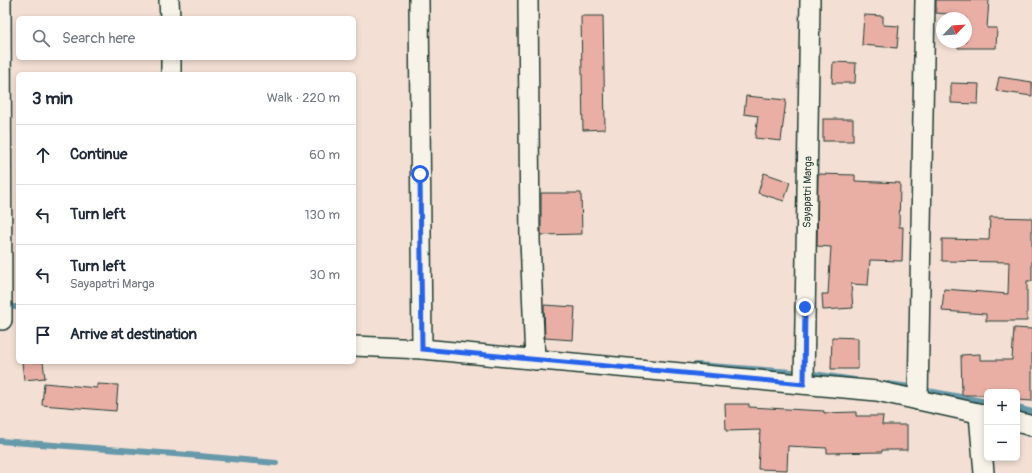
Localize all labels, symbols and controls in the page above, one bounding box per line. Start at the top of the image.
north arrow [936,12,972,48]
search box [16,16,356,60]
icon: search [30,27,52,49]
text: Search here [62,29,135,48]
text: 3 min [32,88,73,109]
text: Walk · 220 m [267,90,340,106]
icon: ahead [32,144,54,166]
text: Continue [70,145,128,164]
text: 60 m [309,147,340,163]
street label: Sayapatri Marga [800,156,814,228]
route start [411,165,429,183]
icon: left [32,204,54,226]
text: Turn left [70,205,126,224]
text: 130 m [304,207,340,223]
text: Turn left [70,257,126,276]
icon: left [32,264,54,286]
text: 30 m [310,267,340,283]
text: Sayapatri Marga [70,276,155,292]
route end [796,298,814,316]
icon: arrive [32,324,54,346]
text: Arrive at destination [70,325,197,344]
map controls [984,389,1020,461]
button: + [984,389,1020,425]
button: − [984,425,1020,461]

